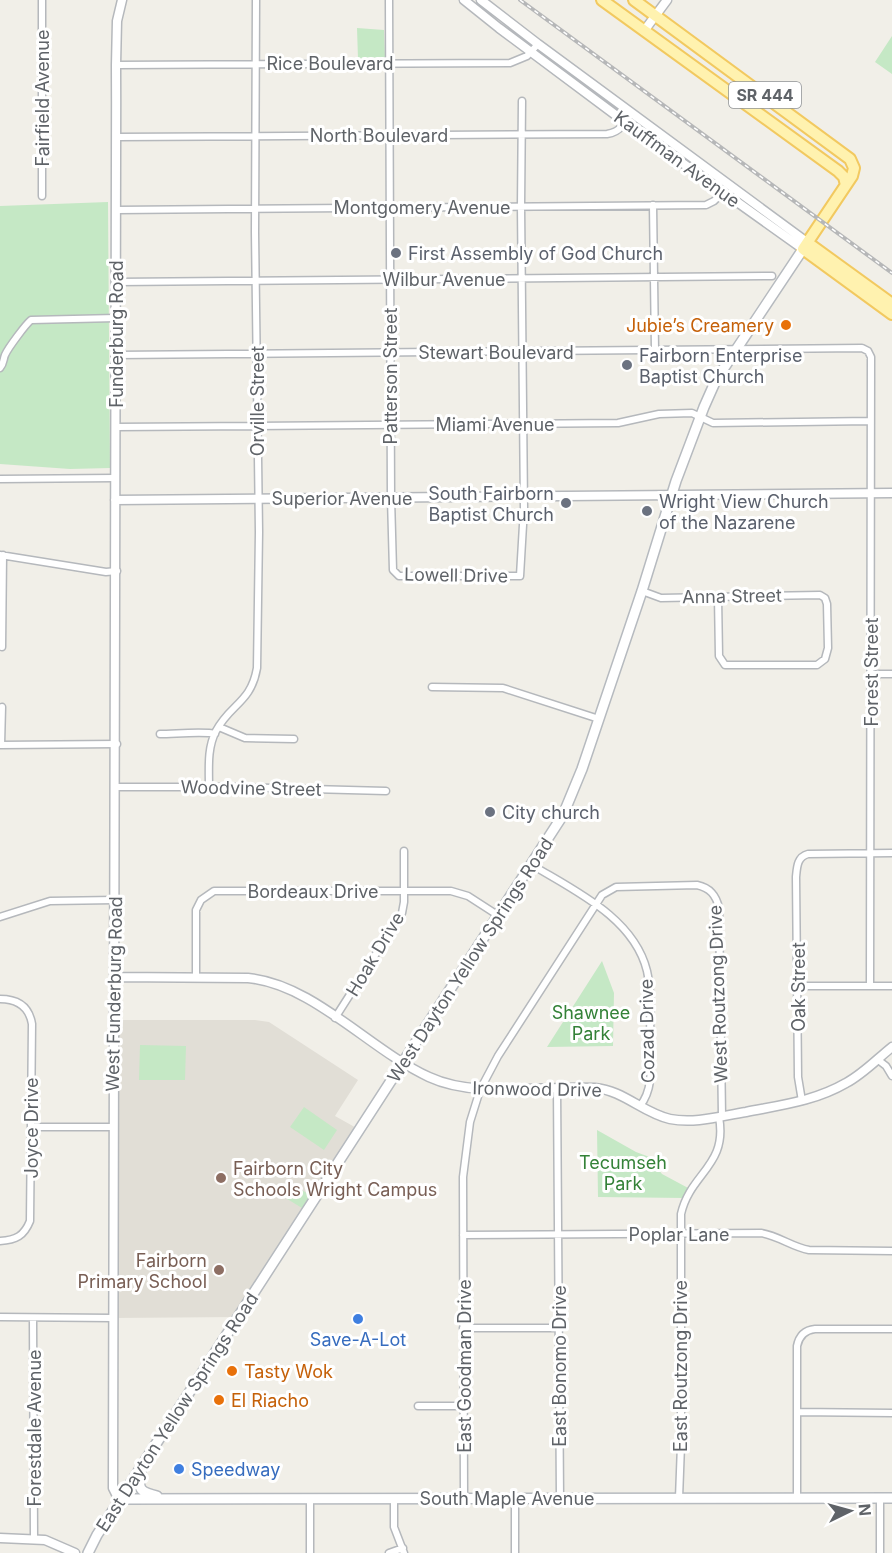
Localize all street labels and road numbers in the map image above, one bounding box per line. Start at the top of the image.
street label: Fairfield Avenue [32,30,53,166]
street label: Rice Boulevard [266,53,394,74]
road number: SR 444 [729,82,801,108]
street label: Kauffman Avenue [610,106,744,212]
street label: North Boulevard [310,125,448,146]
street label: Montgomery Avenue [334,197,510,218]
street label: Funderburg Road [106,260,127,408]
street label: Wilbur Avenue [382,269,506,290]
street label: Patterson Street [380,307,401,444]
street label: Stewart Boulevard [418,342,574,363]
street label: Orville Street [247,346,268,456]
street label: Miami Avenue [435,414,555,435]
street label: Superior Avenue [272,488,413,509]
street label: Lowell Drive [404,564,508,586]
street label: Anna Street [682,585,782,607]
street label: Forest Street [861,617,882,726]
street label: Woodvine Street [180,776,322,800]
street label: West Dayton Yellow Springs Road [383,834,557,1086]
street label: Bordeaux Drive [247,881,379,902]
street label: West Funderburg Road [102,896,126,1092]
street label: West Routzong Drive [704,905,732,1083]
street label: Hoak Drive [342,908,408,1000]
street label: Oak Street [788,942,809,1032]
street label: Cozad Drive [636,979,658,1083]
street label: Ironwood Drive [472,1077,602,1101]
street label: Joyce Drive [21,1078,42,1179]
street label: Poplar Lane [629,1224,729,1245]
street label: East Goodman Drive [454,1279,475,1453]
street label: East Routzong Drive [670,1280,691,1452]
street label: East Bonomo Drive [549,1285,570,1447]
street label: East Dayton Yellow Springs Road [92,1289,262,1535]
street label: Forestdale Avenue [24,1349,45,1507]
street label: South Maple Avenue [419,1488,595,1509]

